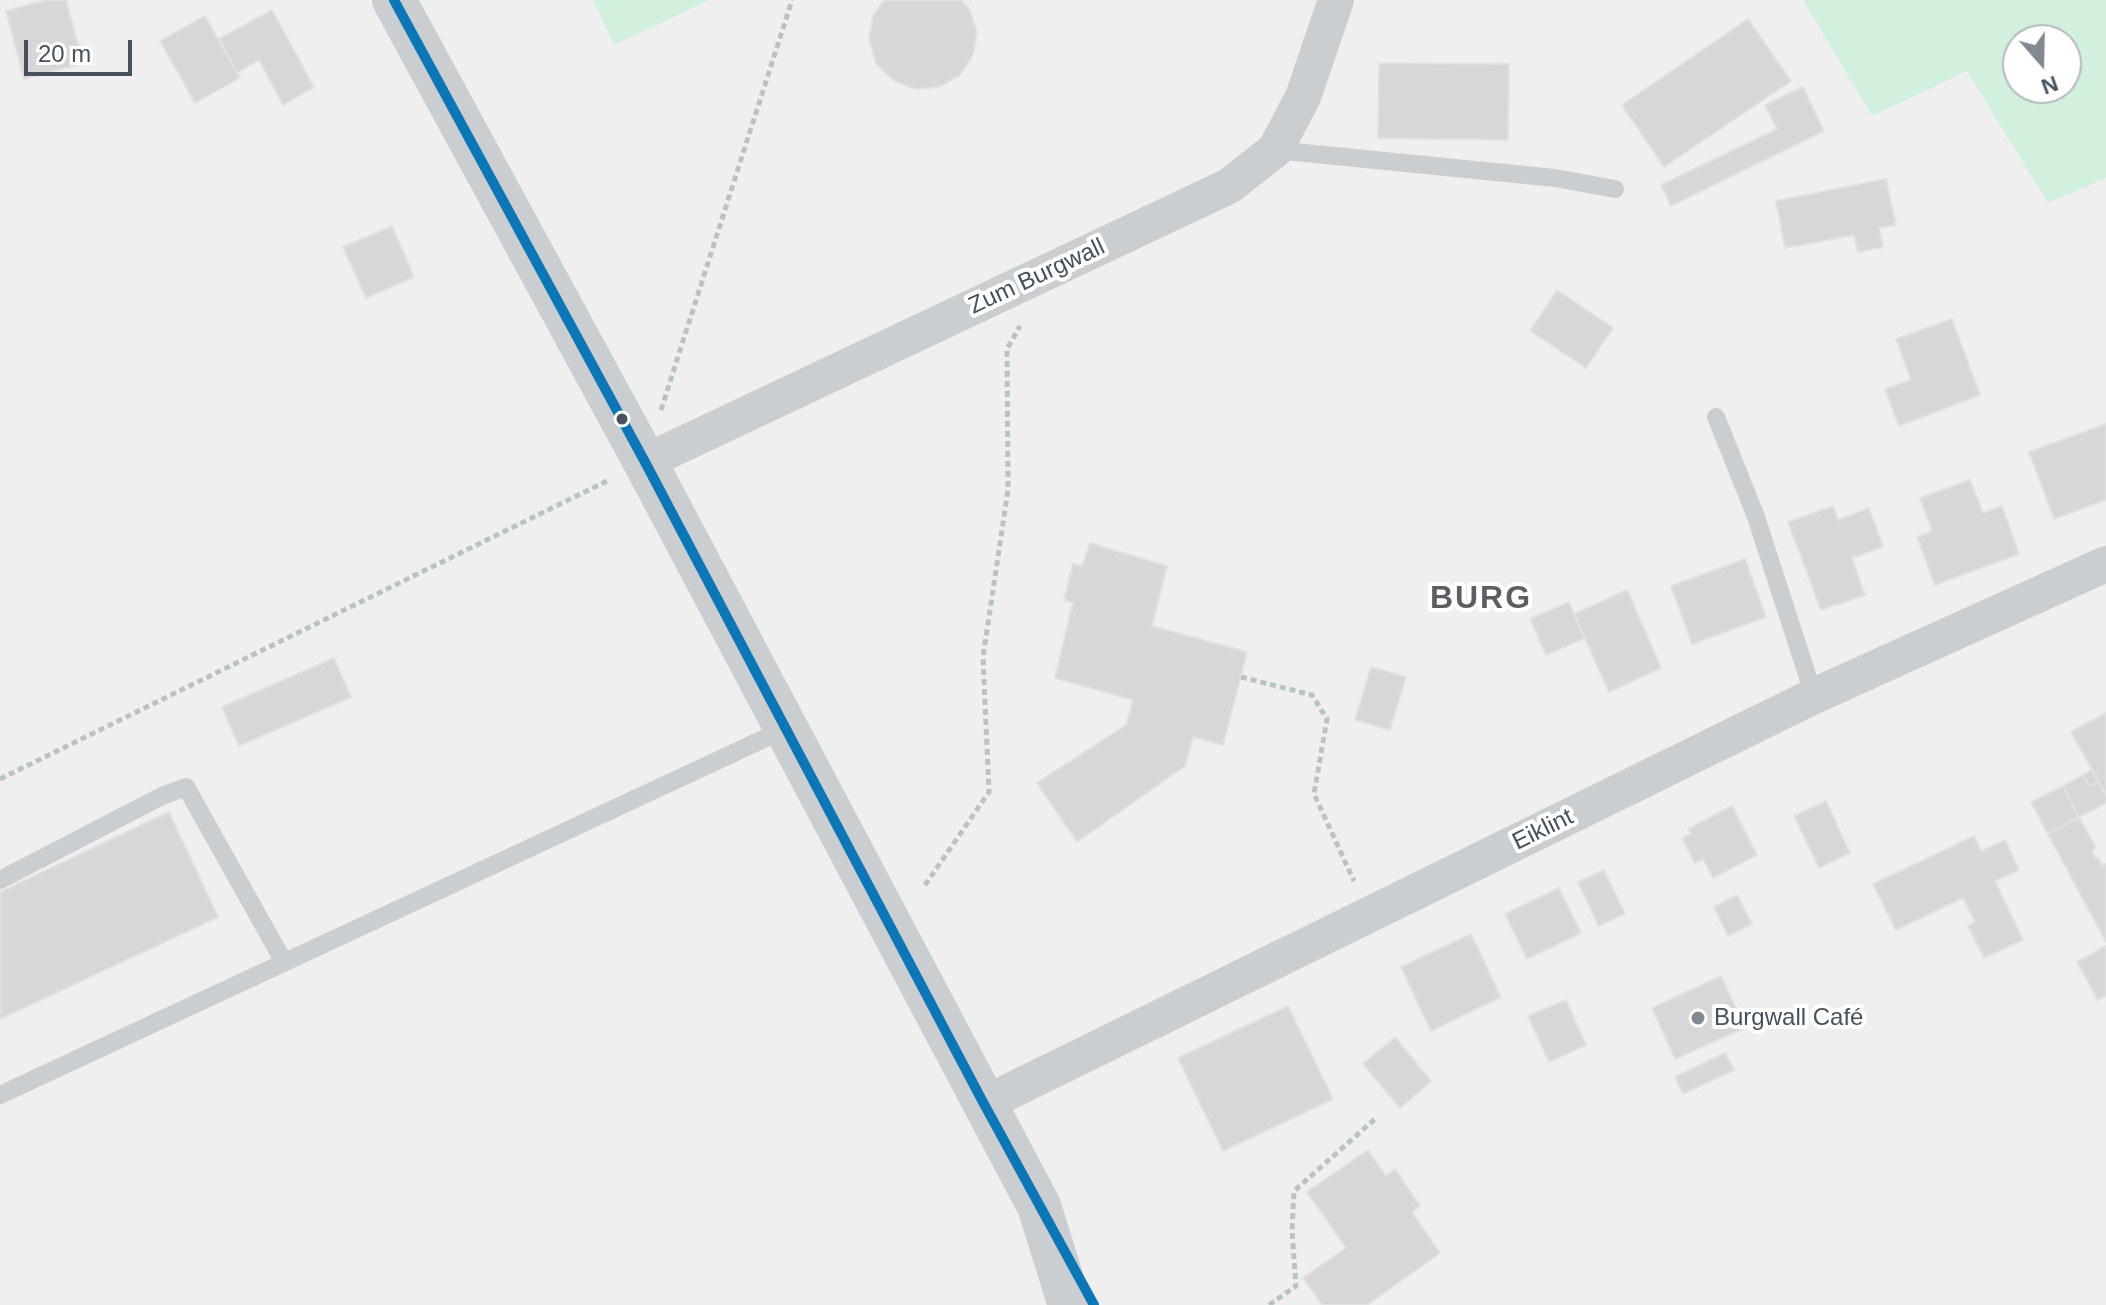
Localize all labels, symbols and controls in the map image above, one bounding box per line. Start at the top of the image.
scale bar [28,24,136,74]
north arrow [2002,24,2082,104]
text: 20 m [38,40,91,67]
text: N [2038,71,2061,100]
street label: Zum Burgwall [964,233,1110,321]
unlabelled marker [614,411,630,427]
district label: BURG [1430,580,1532,618]
street label: Eiklint [1508,803,1578,857]
place label: Burgwall Café [1714,1004,1863,1032]
marker: Burgwall Café [1689,1009,1707,1027]

